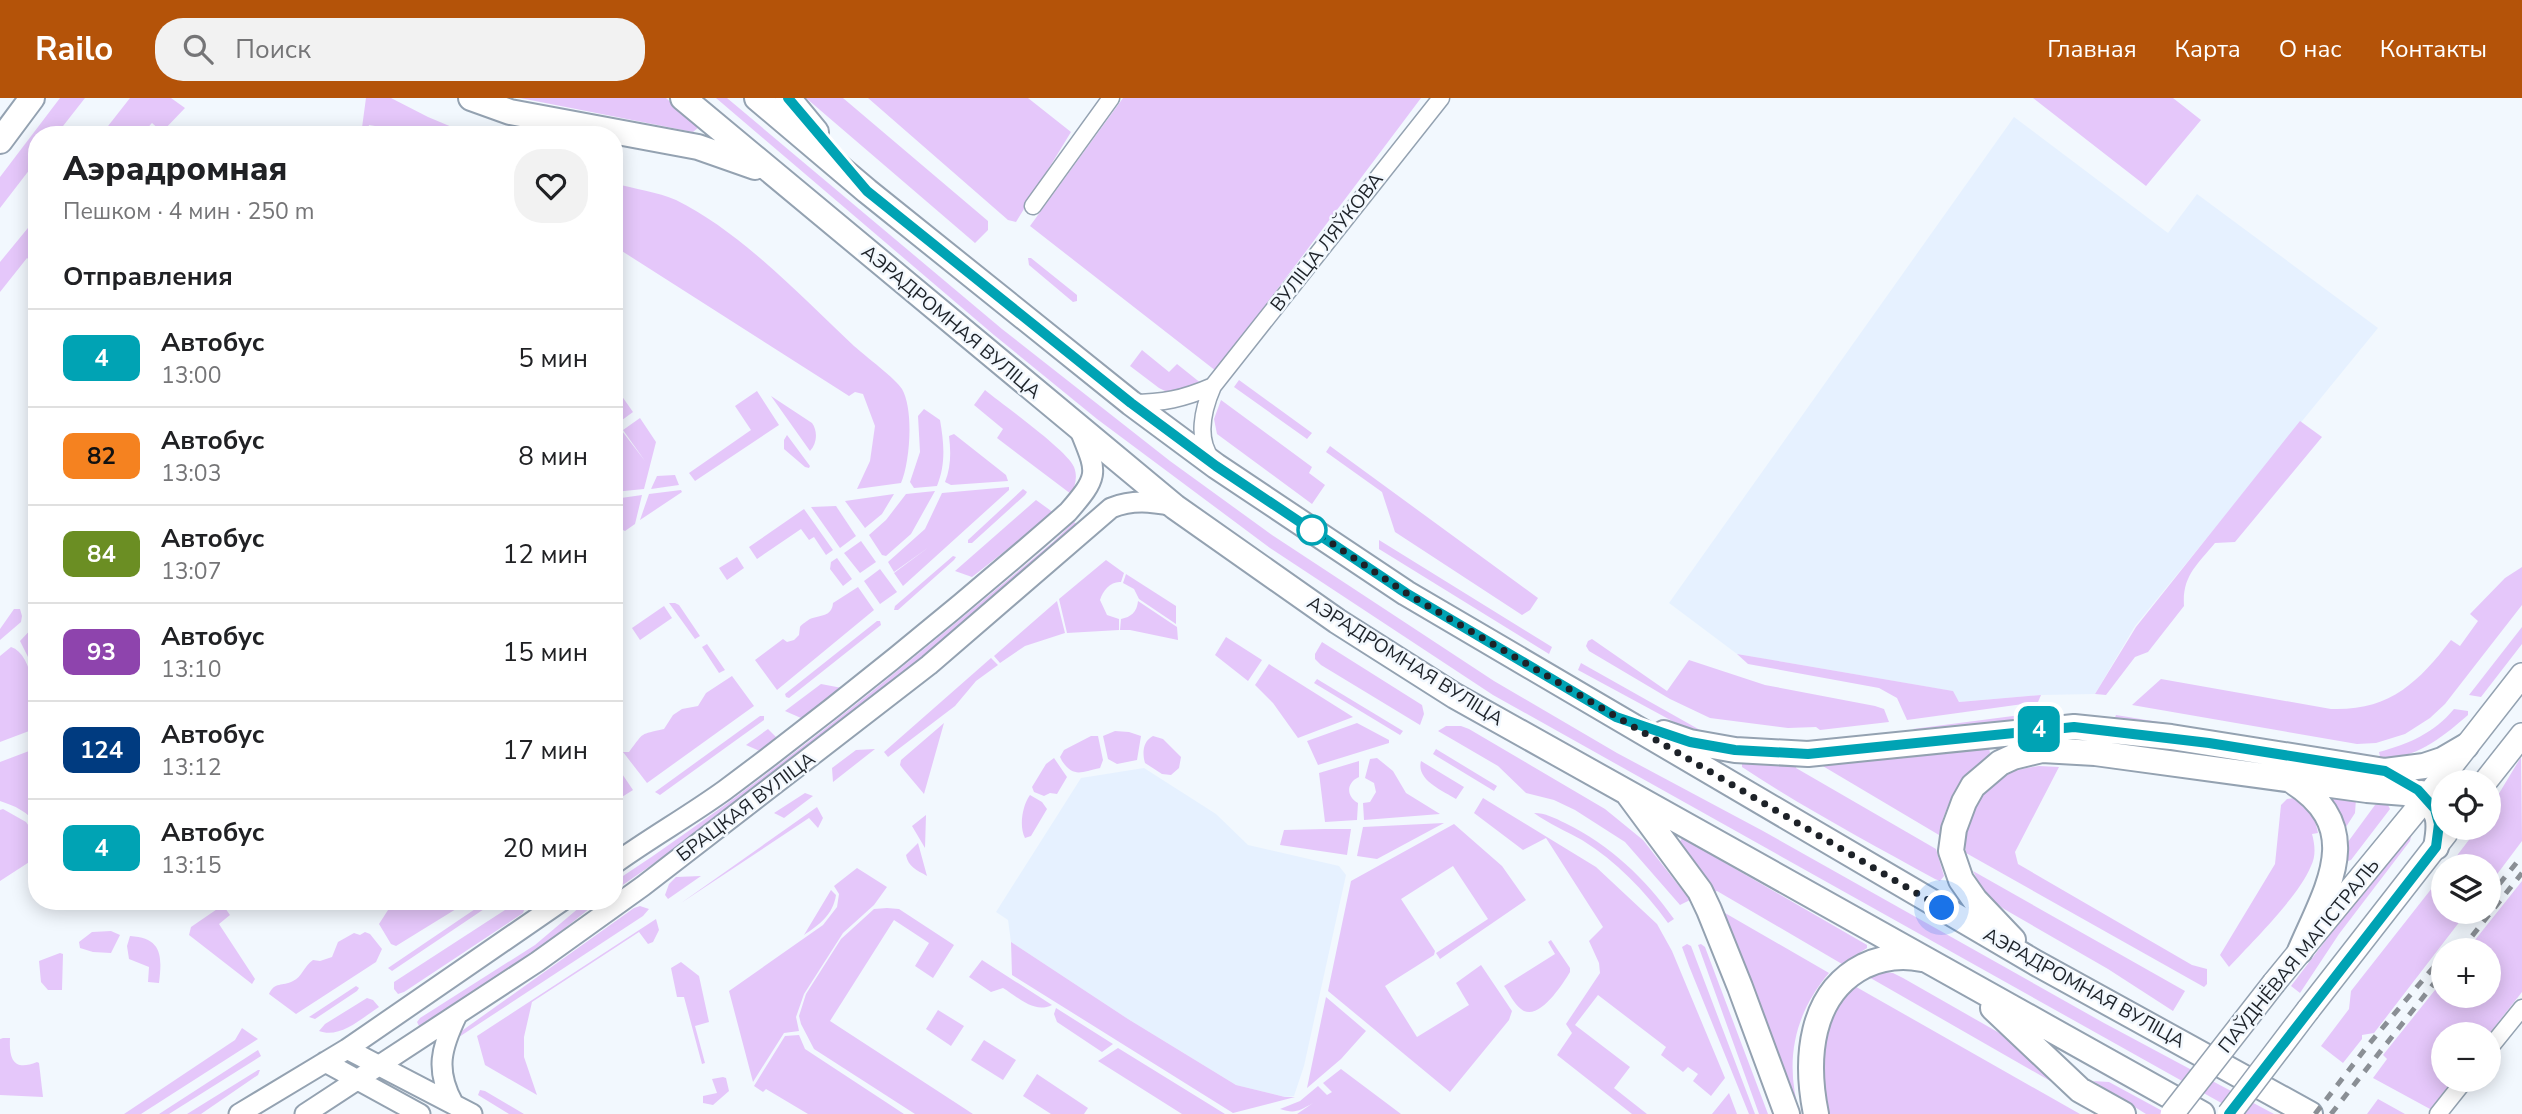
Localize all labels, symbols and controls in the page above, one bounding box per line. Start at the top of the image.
search box [155,18,645,81]
text: Railo [35,27,113,72]
icon: search [179,30,217,68]
text: Поиск [235,32,311,67]
text: Главная [2047,33,2137,65]
text: Карта [2175,33,2241,65]
text: О нас [2279,33,2342,65]
text: Контакты [2380,33,2487,65]
text: Аэрадромная [63,147,288,192]
button: heart [514,149,588,223]
street label: ВУЛІЦА ЛЯЎКОВА [1265,167,1389,317]
text: Пешком · 4 мин · 250 m [63,196,314,227]
street label: АЭРАДРОМНАЯ ВУЛІЦА [856,239,1046,405]
text: Отправления [63,259,233,294]
text: Автобус [161,325,264,360]
text: 5 мин [518,341,588,376]
text: 4 [94,342,109,374]
text: 13:00 [161,360,221,391]
text: Автобус [161,423,264,458]
text: 8 мин [518,439,588,474]
text: 82 [87,440,116,472]
text: 13:03 [161,458,221,489]
unlabelled marker [1297,515,1327,545]
text: Автобус [161,521,264,556]
text: 12 мин [503,537,588,572]
text: 84 [87,538,116,570]
text: 13:07 [161,556,221,587]
street label: АЭРАДРОМНАЯ ВУЛІЦА [1302,590,1508,732]
text: Автобус [161,619,264,654]
text: 15 мин [503,635,588,670]
text: 93 [87,636,116,668]
text: 13:10 [161,654,221,685]
line badge: 4 [2016,706,2062,752]
text: 4 [2032,713,2046,745]
text: Автобус [161,717,264,752]
text: 17 мин [503,733,588,768]
text: 124 [80,734,123,766]
street label: БРАЦКАЯ ВУЛІЦА [671,746,821,868]
text: 13:12 [161,752,221,783]
map controls [2431,770,2501,1092]
button: locate [2431,770,2501,840]
text: Автобус [161,815,264,850]
text: 20 мин [503,831,588,866]
text: 4 [94,832,109,864]
text: 13:15 [161,850,221,881]
street label: ПАЎДНЁВАЯ МАГІСТРАЛЬ [2212,853,2386,1059]
button: layers [2431,854,2501,924]
your location [1924,890,1959,925]
street label: АЭРАДРОМНАЯ ВУЛІЦА [1979,922,2190,1054]
button: + [2431,938,2501,1008]
button: − [2431,1022,2501,1092]

